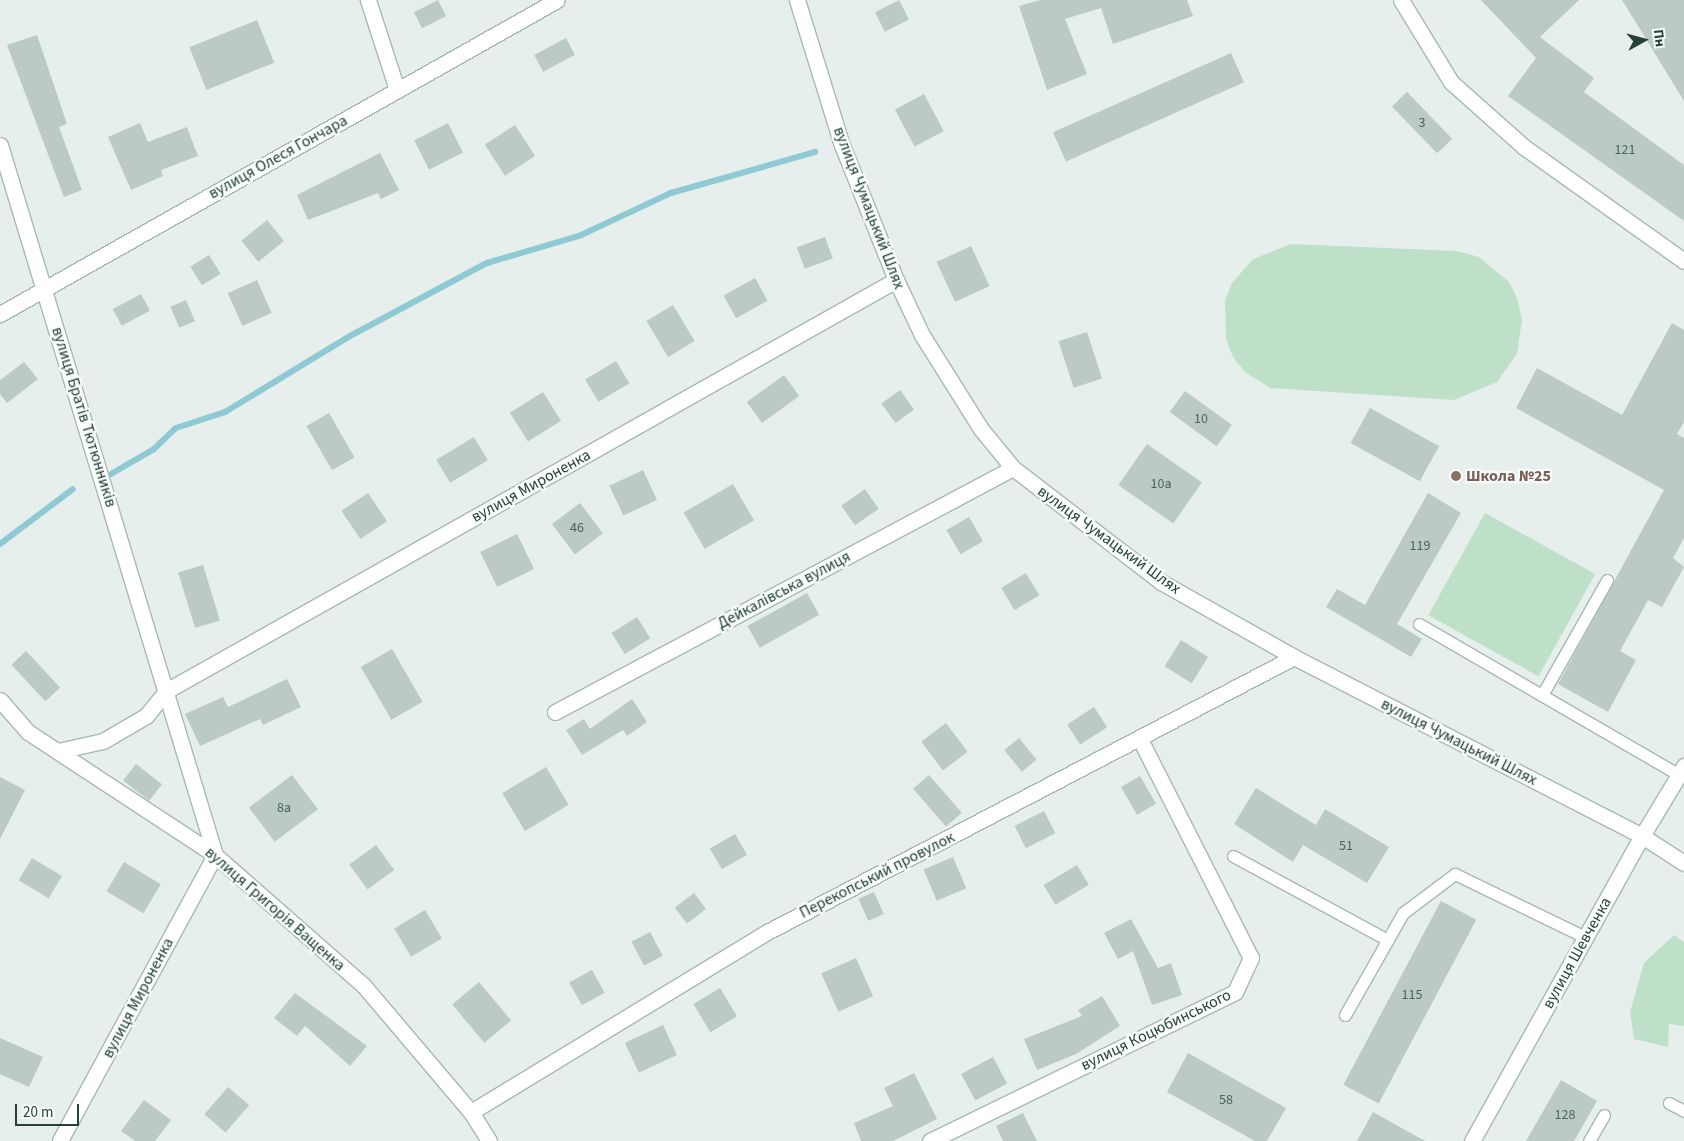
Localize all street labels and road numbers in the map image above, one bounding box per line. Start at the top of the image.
street label: вулиця Олеся Гончара [205,111,351,203]
street label: вулиця Чумацький Шлях [829,124,909,292]
street label: вулиця Братів Тютюнників [47,325,121,509]
street label: вулиця Мироненка [468,445,594,527]
street label: вулиця Чумацький Шлях [1034,482,1184,598]
street label: Дейкалівська вулиця [714,547,854,633]
street label: вулиця Чумацький Шлях [1378,694,1540,790]
street label: Перекопський провулок [796,828,958,922]
street label: вулиця Григорія Ващенка [201,843,349,975]
street label: вулиця Шевченка [1538,894,1616,1012]
street label: вулиця Мироненка [98,935,178,1061]
street label: вулиця Коцюбинського [1078,985,1234,1075]

